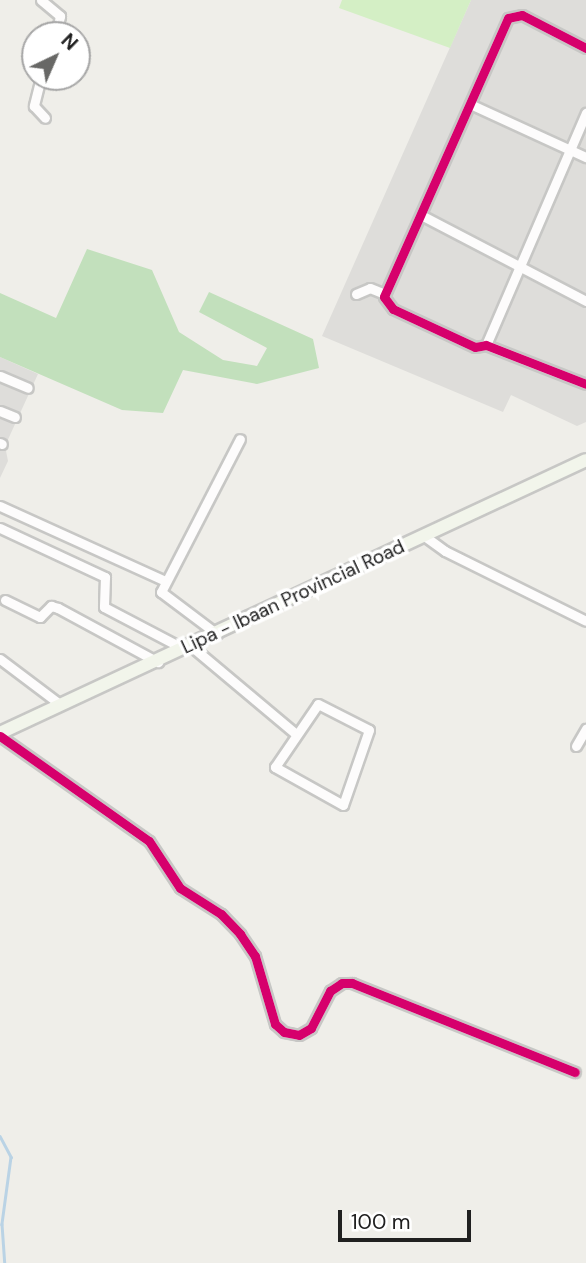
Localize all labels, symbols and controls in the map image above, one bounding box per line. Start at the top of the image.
north arrow [21,21,91,91]
text: N [56,28,83,56]
street label: Lipa - Ibaan Provincial Road [178,535,408,659]
scale bar [341,1196,474,1240]
text: 100 m [351,1208,411,1236]

